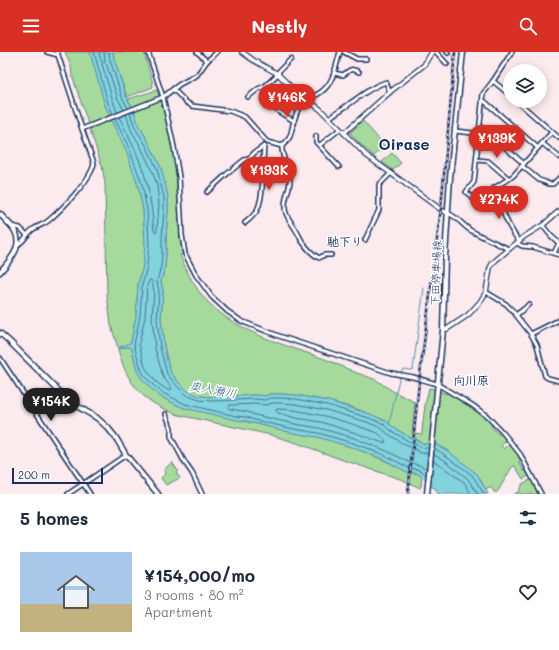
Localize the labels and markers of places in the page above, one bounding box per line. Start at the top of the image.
pin: ¥146K [259,84,315,118]
pin: ¥139K [469,125,525,159]
pin: ¥193K [241,157,297,191]
pin: ¥274K [471,186,527,220]
pin: ¥154K [23,388,79,422]

